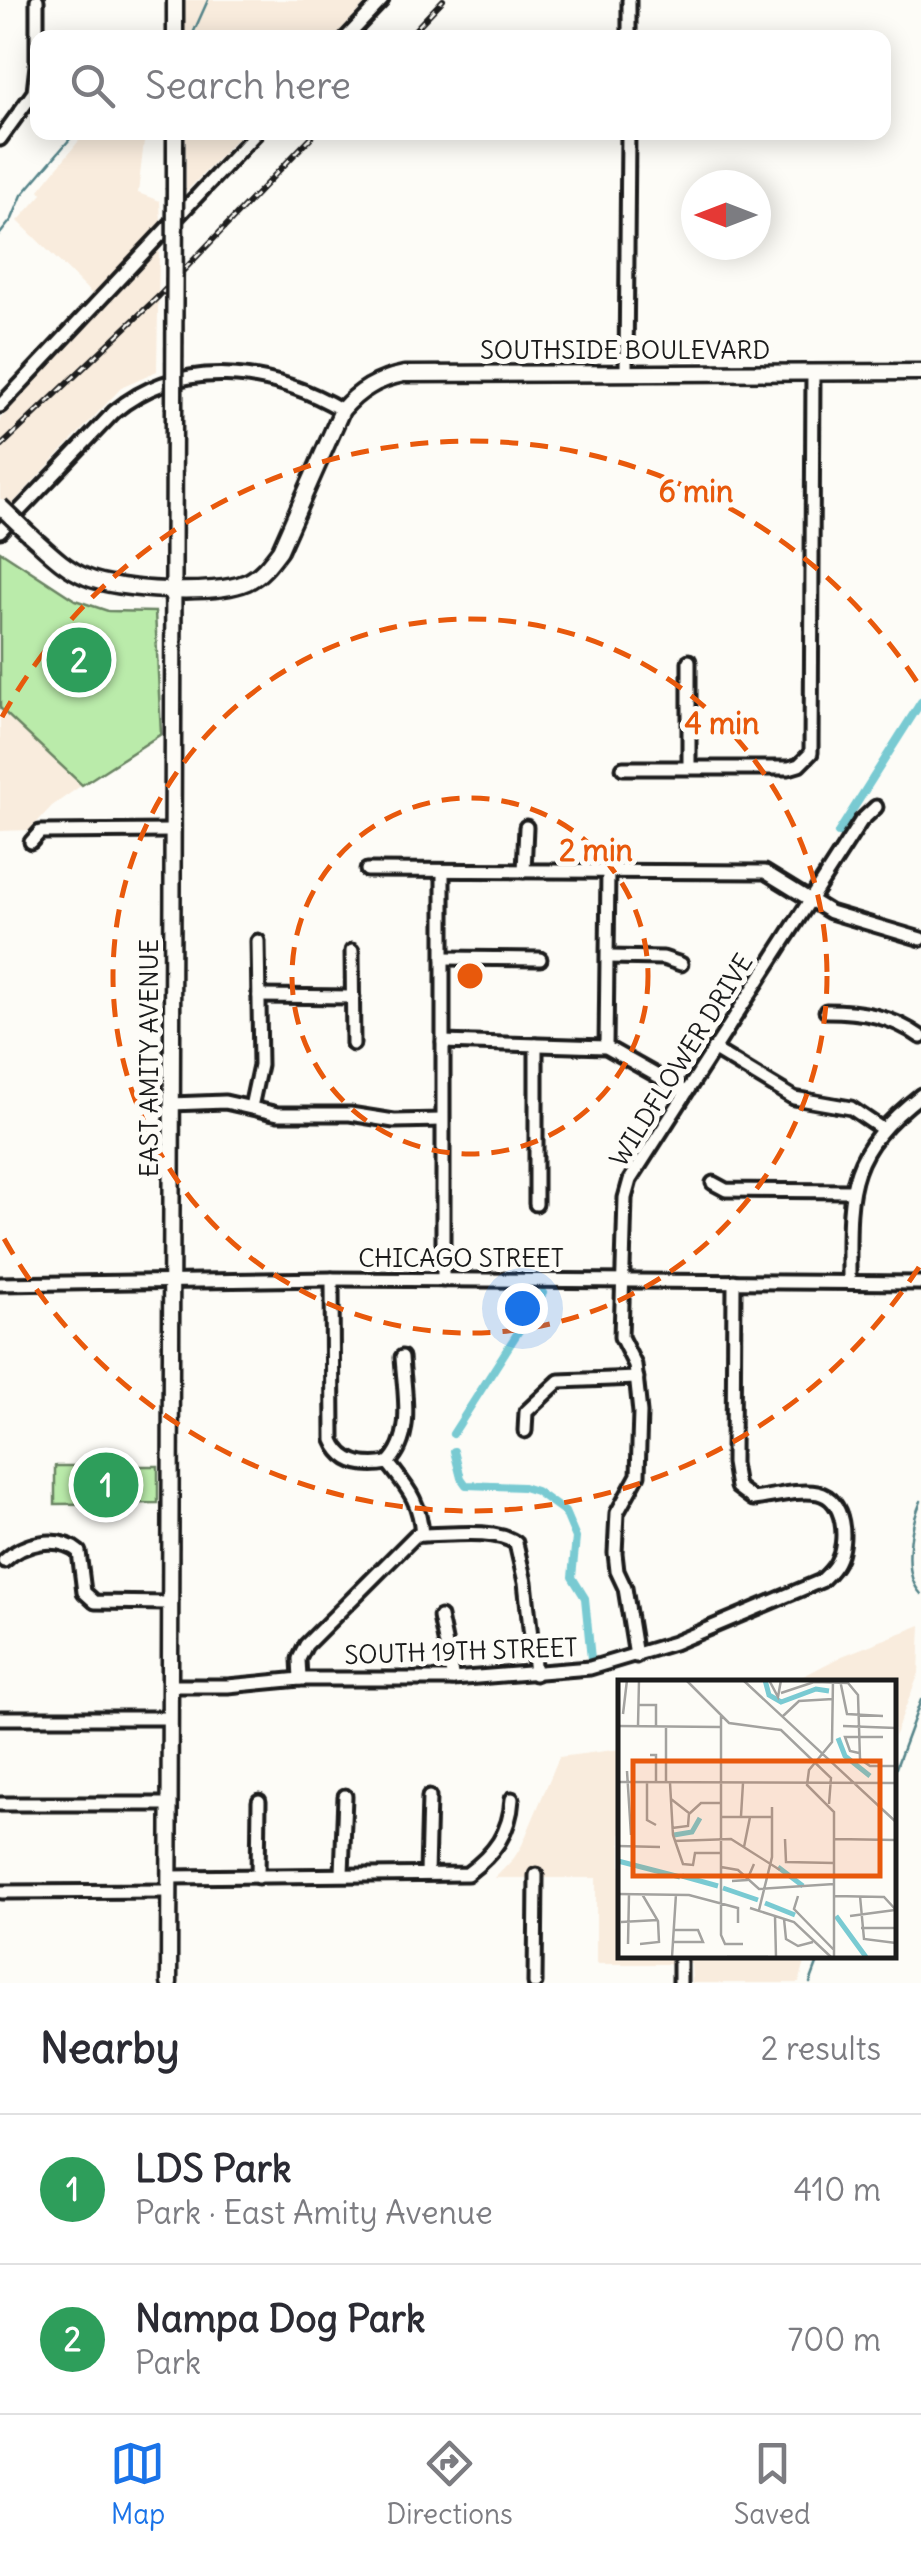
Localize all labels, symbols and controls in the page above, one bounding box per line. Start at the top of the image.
search box [30,30,891,140]
icon: search [65,58,120,113]
text: Search here [145,62,351,109]
north arrow [681,170,771,260]
street label: SOUTHSIDE BOULEVARD [480,334,770,366]
text: 6 min [659,472,733,510]
pin: 2 [46,622,112,698]
text: 4 min [685,704,759,742]
text: 2 min [559,831,633,869]
street label: EAST AMITY AVENUE [133,939,165,1177]
street label: WILDFLOWER DRIVE [602,948,760,1172]
centre of rings [452,958,488,994]
street label: CHICAGO STREET [358,1242,564,1274]
your location [497,1283,548,1334]
pin: 1 [74,1448,138,1522]
street label: SOUTH 19TH STREET [344,1631,578,1671]
inset map [618,1680,896,1958]
text: Nearby [40,2022,179,2074]
text: 2 results [761,2028,881,2069]
text: LDS Park [135,2145,291,2192]
text: 1 [66,2169,79,2210]
text: 410 m [793,2169,881,2210]
text: Park · East Amity Avenue [135,2192,493,2233]
text: Nampa Dog Park [135,2295,425,2342]
text: 2 [64,2319,81,2360]
text: 700 m [788,2319,881,2360]
text: Park [135,2342,201,2383]
tab: Map [110,2436,165,2532]
tab: Directions [386,2436,513,2532]
tab: Saved [734,2436,811,2532]

